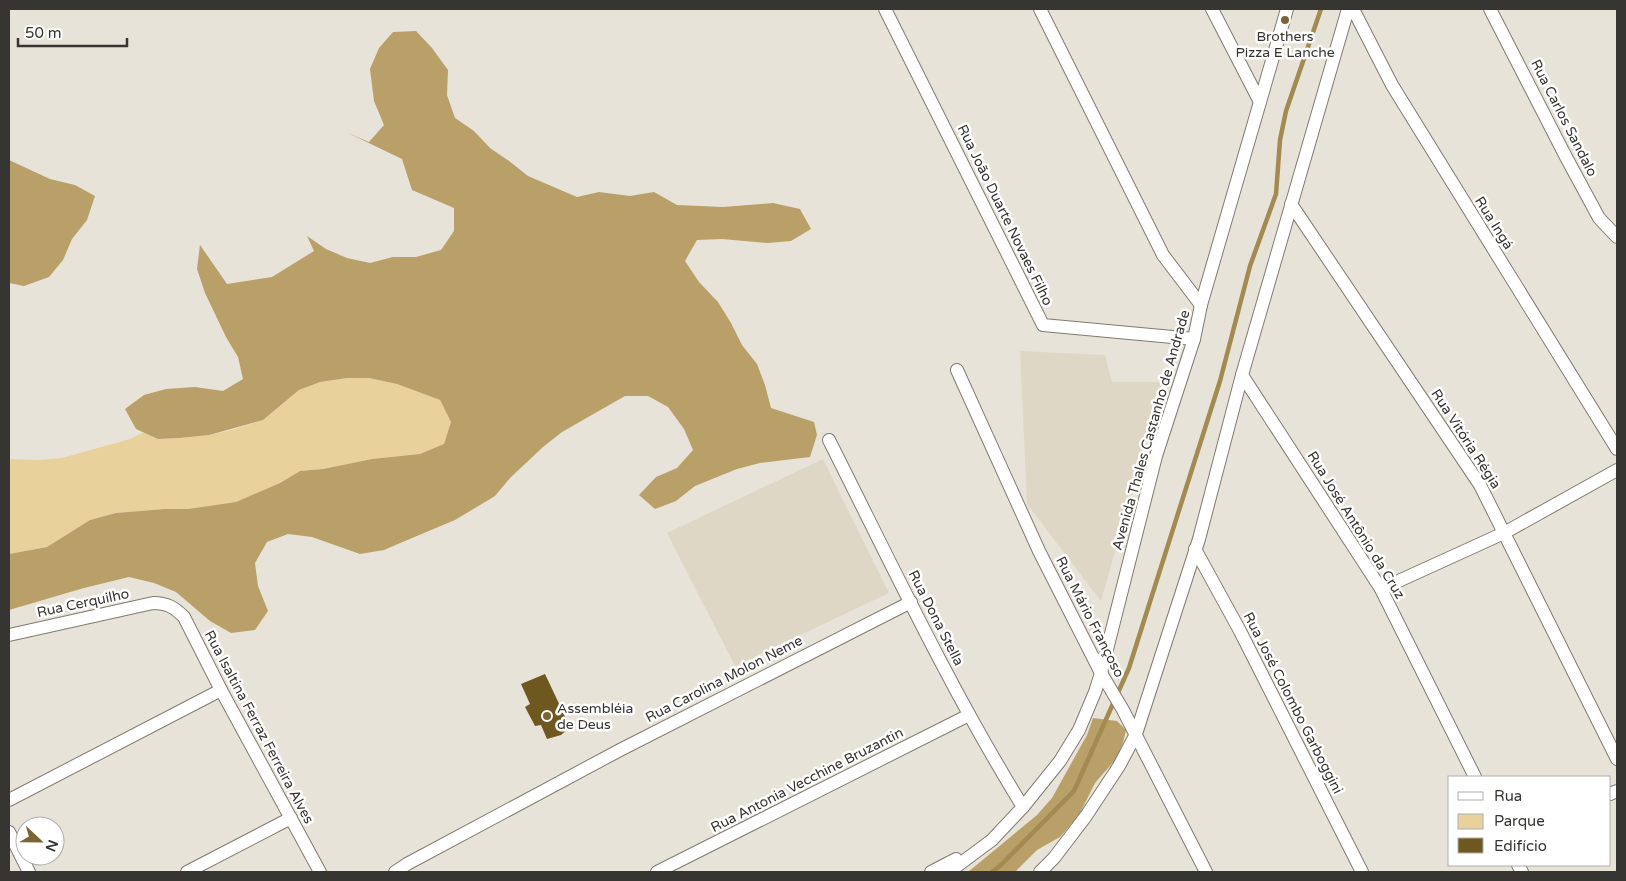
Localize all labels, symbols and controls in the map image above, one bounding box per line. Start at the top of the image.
marker: Brothers Pizza E Lanche [1279,14,1291,26]
scale bar [18,15,126,47]
text: 50 m [25,24,62,42]
place label: Brothers Pizza E Lanche [1235,28,1335,61]
street label: Rua Carlos Sandalo [1527,57,1601,179]
street label: Rua João Duarte Novaes Filho [954,122,1056,308]
street label: Rua Ingá [1471,193,1517,253]
street label: Avenida Thales Castanho de Andrade [1109,308,1193,552]
street label: Rua Vitória Régia [1427,386,1505,492]
street label: Rua José Antônio da Cruz [1304,448,1408,602]
street label: Rua Mário Françoso [1052,554,1128,680]
street label: Rua Dona Stella [905,567,967,669]
street label: Rua Cerquilho [35,585,131,621]
street label: Rua José Colombo Garboggini [1240,609,1346,797]
street label: Rua Isaltina Ferraz Ferreira Alves [201,627,317,827]
street label: Rua Carolina Molon Neme [643,632,805,726]
place label: Assembléia de Deus [557,700,633,733]
marker: Assembléia de Deus [541,710,553,722]
street label: Rua Antonia Vecchine Bruzantin [708,724,906,836]
legend [1448,776,1611,866]
text: Rua [1494,787,1522,805]
text: Parque [1494,812,1545,830]
north arrow [15,816,65,866]
text: N [42,837,62,854]
text: Edifício [1494,837,1547,855]

